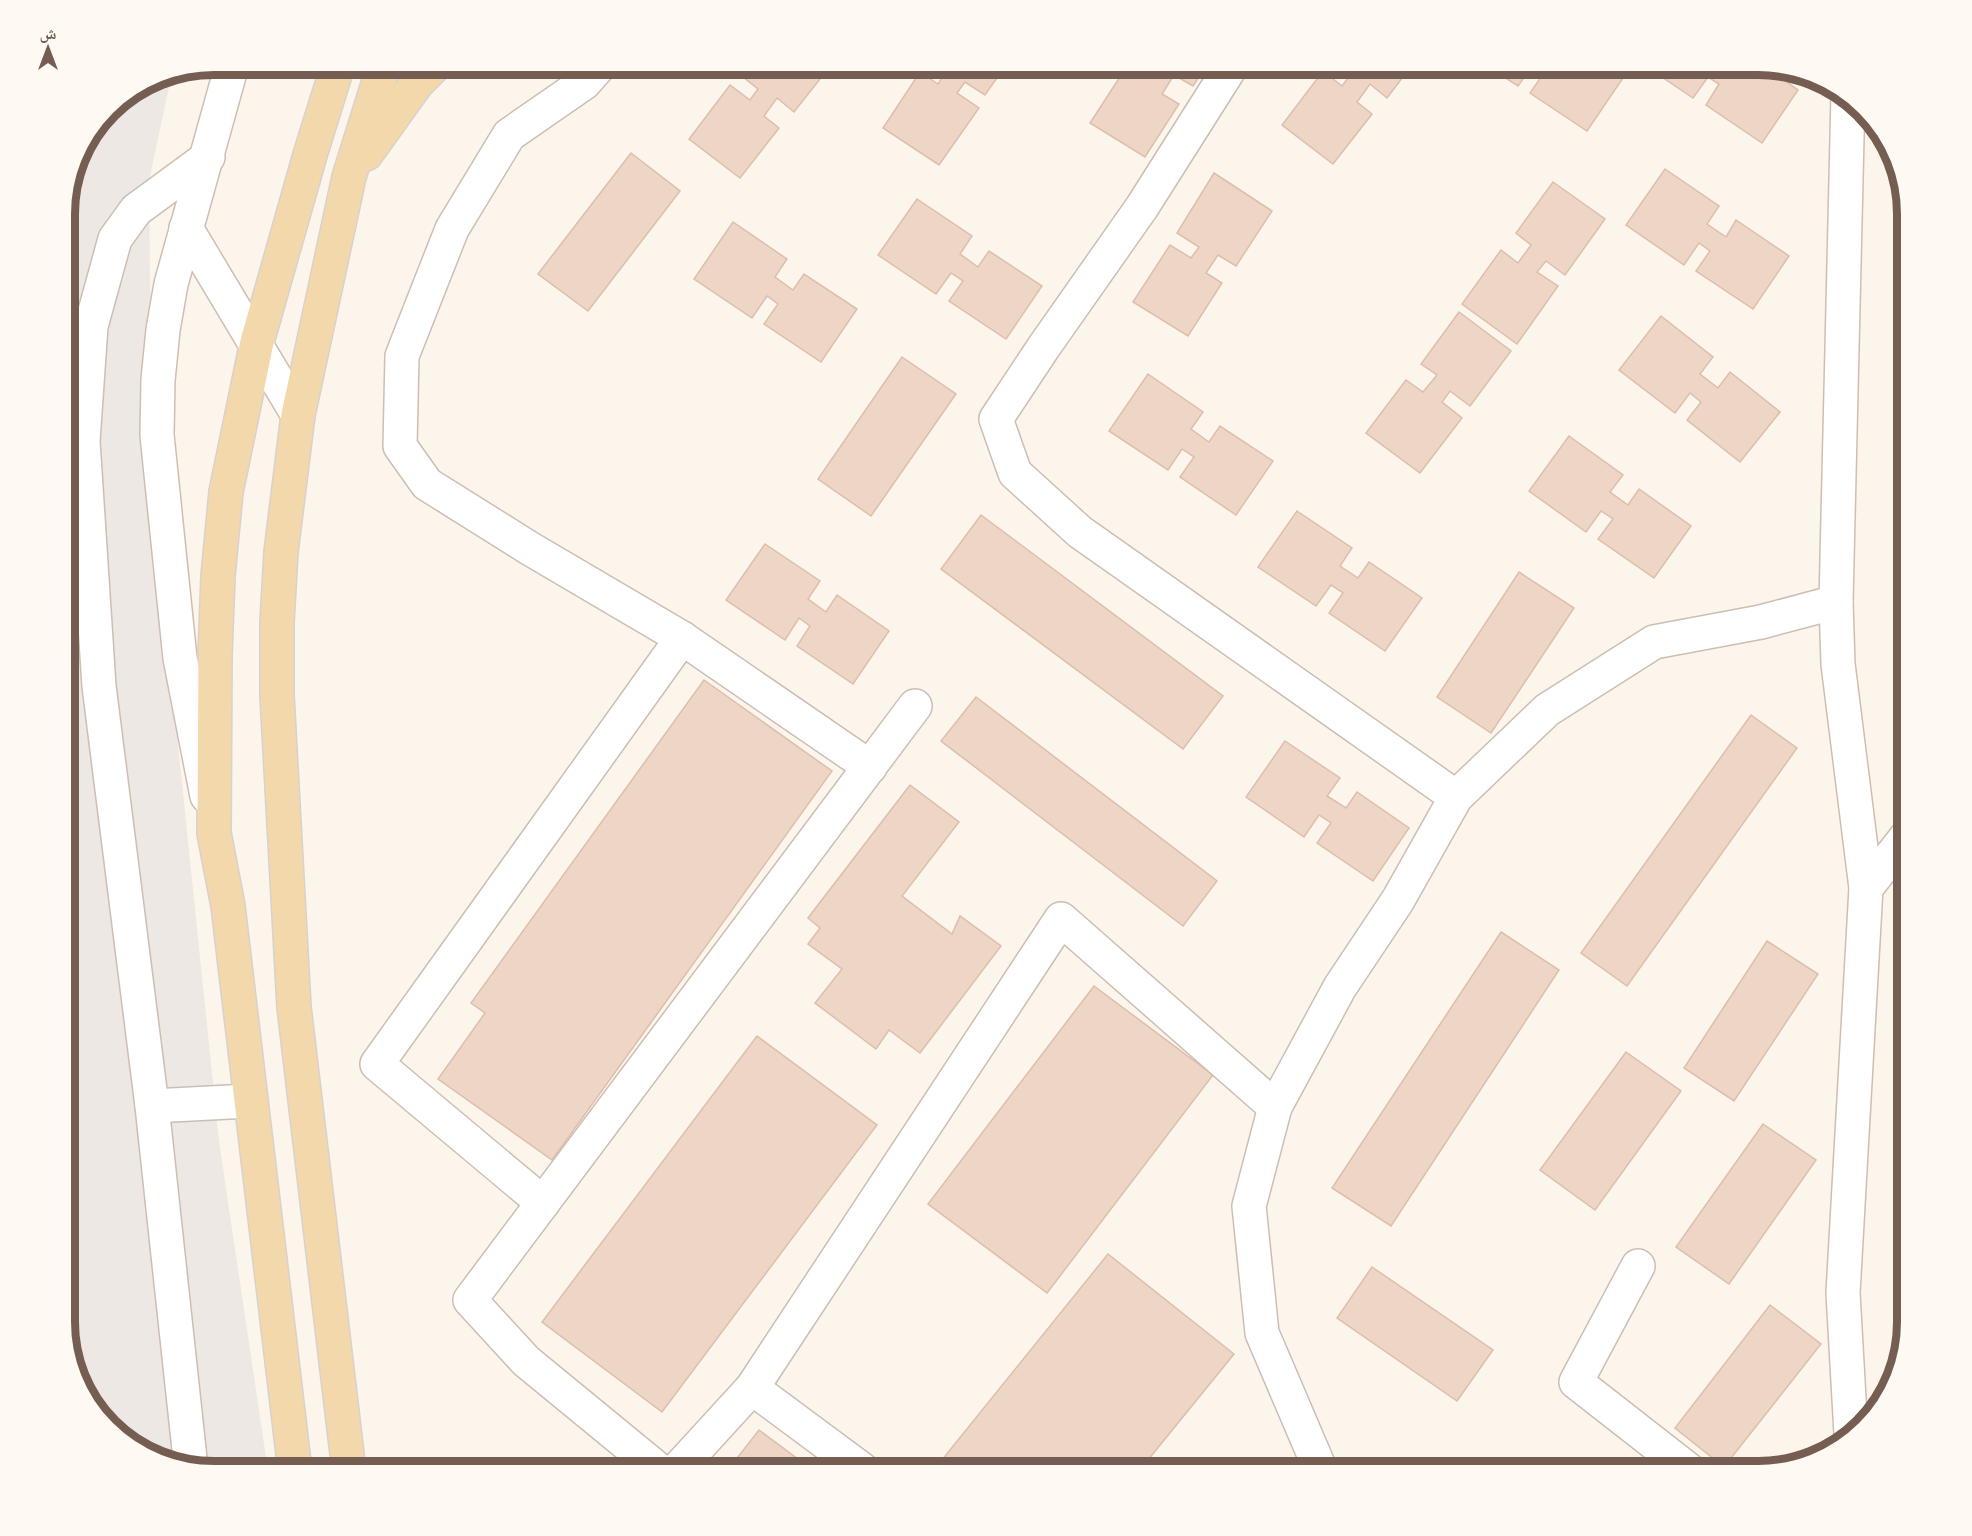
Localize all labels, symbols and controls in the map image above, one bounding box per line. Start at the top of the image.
north arrow [18,18,78,78]
text: ش [40,23,57,45]

